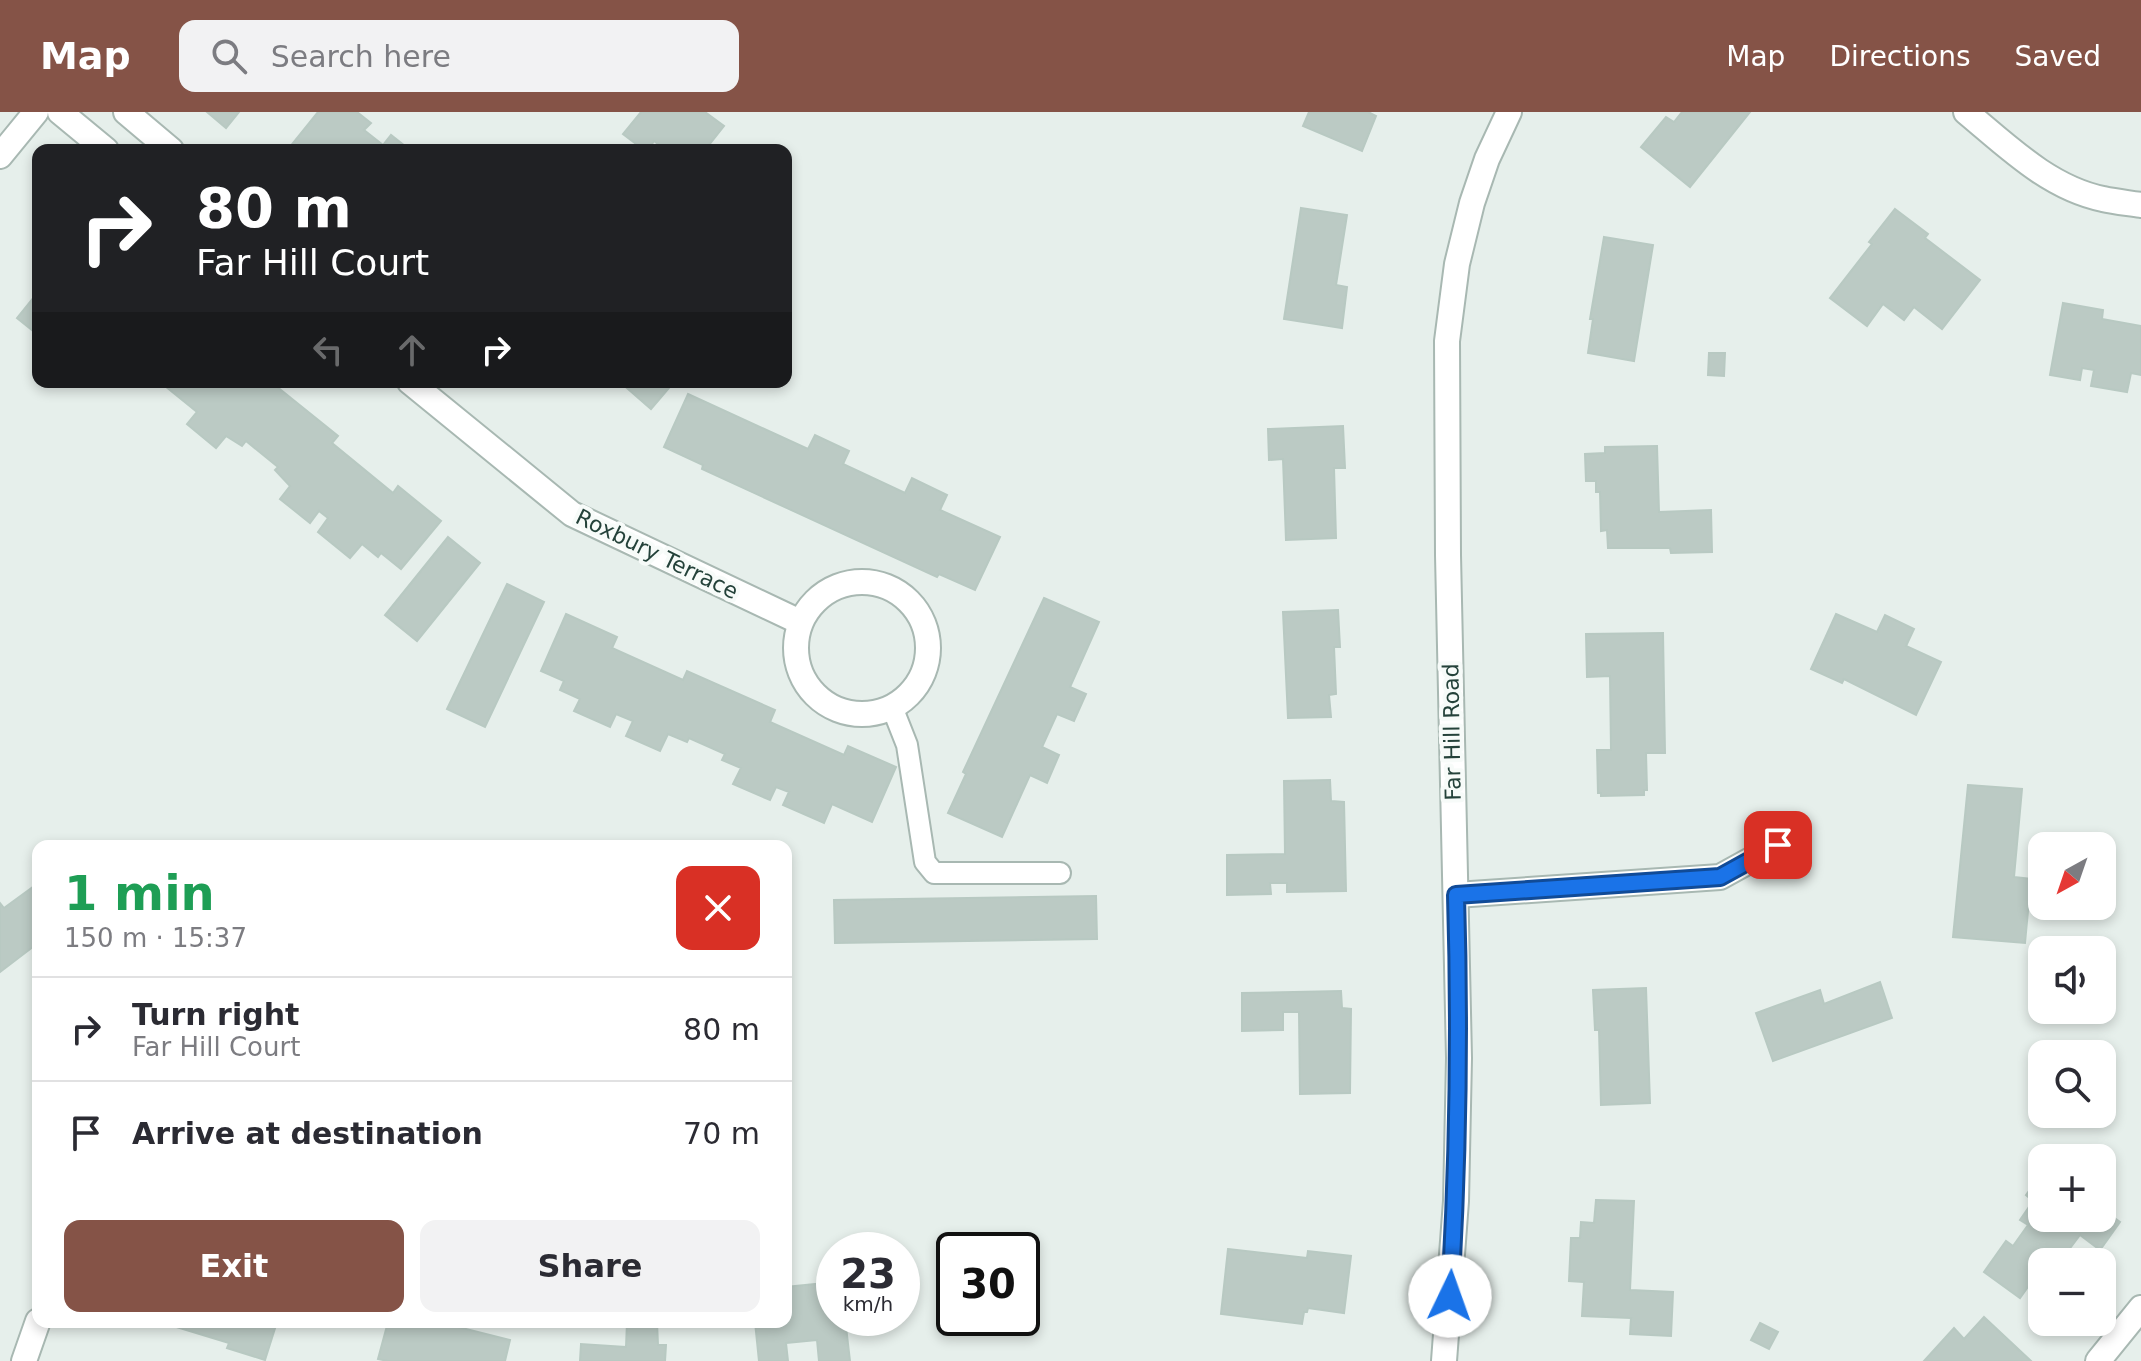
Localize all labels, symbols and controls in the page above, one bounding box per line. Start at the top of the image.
search box [179,20,739,92]
text: Map [40,34,131,78]
icon: search [207,34,251,78]
text: Search here [271,39,451,74]
text: Map [1726,40,1785,73]
text: Directions [1829,40,1970,73]
text: Saved [2014,40,2101,73]
text: 80 m [196,175,352,240]
icon: right [64,176,168,280]
text: Far Hill Court [196,242,429,283]
icon: left [306,328,350,372]
icon: ahead [390,328,434,372]
icon: right [474,328,518,372]
street label: Roxbury Terrace [572,504,742,604]
street label: Far Hill Road [1438,663,1466,801]
pin [1744,811,1812,879]
icon: arrive [1756,823,1800,867]
north arrow [2028,832,2116,920]
map controls [2028,832,2116,1336]
text: 1 min [64,865,215,921]
button: close [676,866,760,950]
text: 150 m · 15:37 [64,923,247,953]
button: sound [2028,936,2116,1024]
text: Turn right [132,997,299,1032]
icon: right [64,1007,108,1051]
text: 80 m [683,1012,760,1047]
text: Far Hill Court [132,1032,300,1062]
button: search [2028,1040,2116,1128]
icon: arrive [64,1111,108,1155]
text: Arrive at destination [132,1116,483,1151]
text: 70 m [683,1116,760,1151]
button: + [2028,1144,2116,1232]
button: Exit [64,1220,404,1312]
button: Share [420,1220,760,1312]
speed limit sign: 30 [936,1232,1040,1336]
button: − [2028,1248,2116,1336]
text: 23 [840,1251,896,1297]
position arrow [1408,1254,1492,1338]
text: km/h [843,1292,893,1316]

